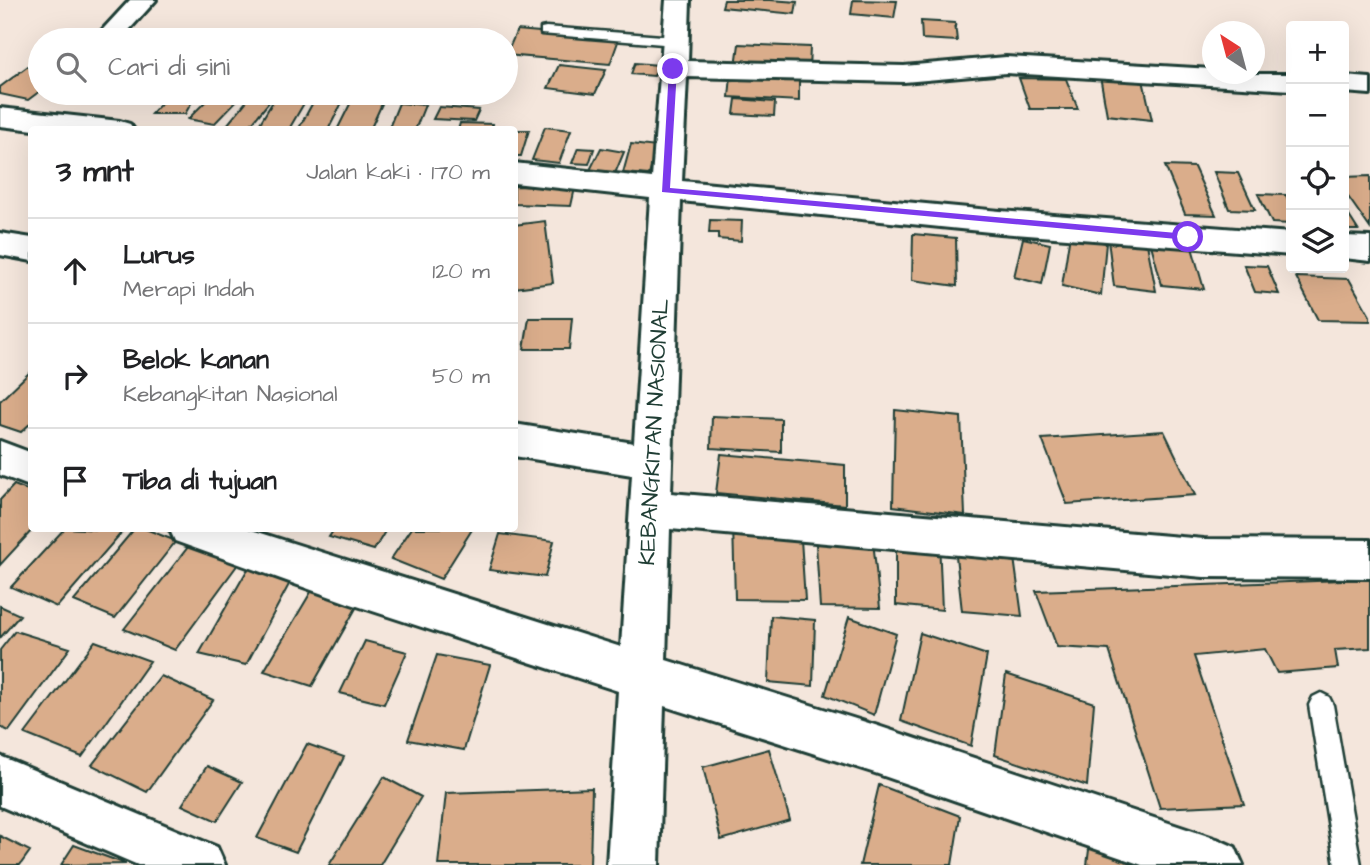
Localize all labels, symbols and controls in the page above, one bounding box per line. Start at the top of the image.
north arrow [1202,21,1265,84]
map controls [1286,21,1349,273]
button: + [1286,21,1349,84]
search box [28,28,518,105]
icon: search [52,48,90,86]
text: Cari di sini [108,49,230,85]
route end [657,53,688,84]
button: − [1286,84,1349,147]
button: locate [1286,147,1349,210]
text: 3 mnt [56,151,134,193]
text: Jalan kaki · 170 m [306,156,490,188]
button: layers [1286,210,1349,273]
route start [1172,221,1203,252]
text: Lurus [123,237,195,273]
icon: ahead [56,252,94,290]
text: 120 m [432,255,490,287]
text: Merapi Indah [123,273,254,305]
street label: KEBANGKITAN NASIONAL [631,298,677,566]
text: Belok kanan [123,342,269,378]
icon: right [56,357,94,395]
text: 50 m [432,360,490,392]
text: Kebangkitan Nasional [123,378,338,410]
icon: arrive [56,462,94,500]
text: Tiba di tujuan [123,463,277,499]

